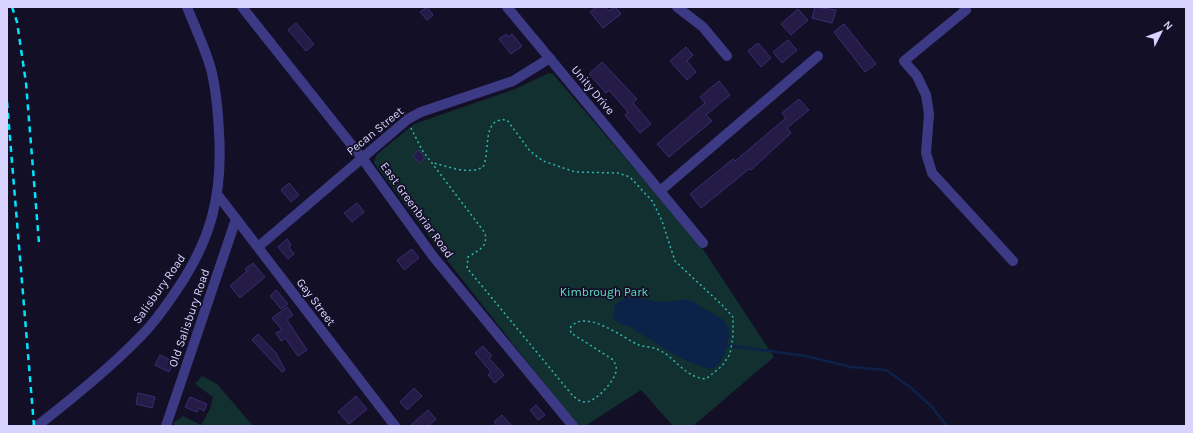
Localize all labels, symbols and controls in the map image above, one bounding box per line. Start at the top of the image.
north arrow [1141,12,1181,52]
text: N [1161,18,1176,33]
street label: Unity Drive [568,63,618,117]
street label: Pecan Street [344,104,406,158]
street label: East Greenbriar Road [378,159,456,261]
street label: Salisbury Road [130,251,188,327]
street label: Old Salisbury Road [166,267,212,369]
street label: Gay Street [294,276,339,329]
park label: Kimbrough Park [560,285,649,299]

